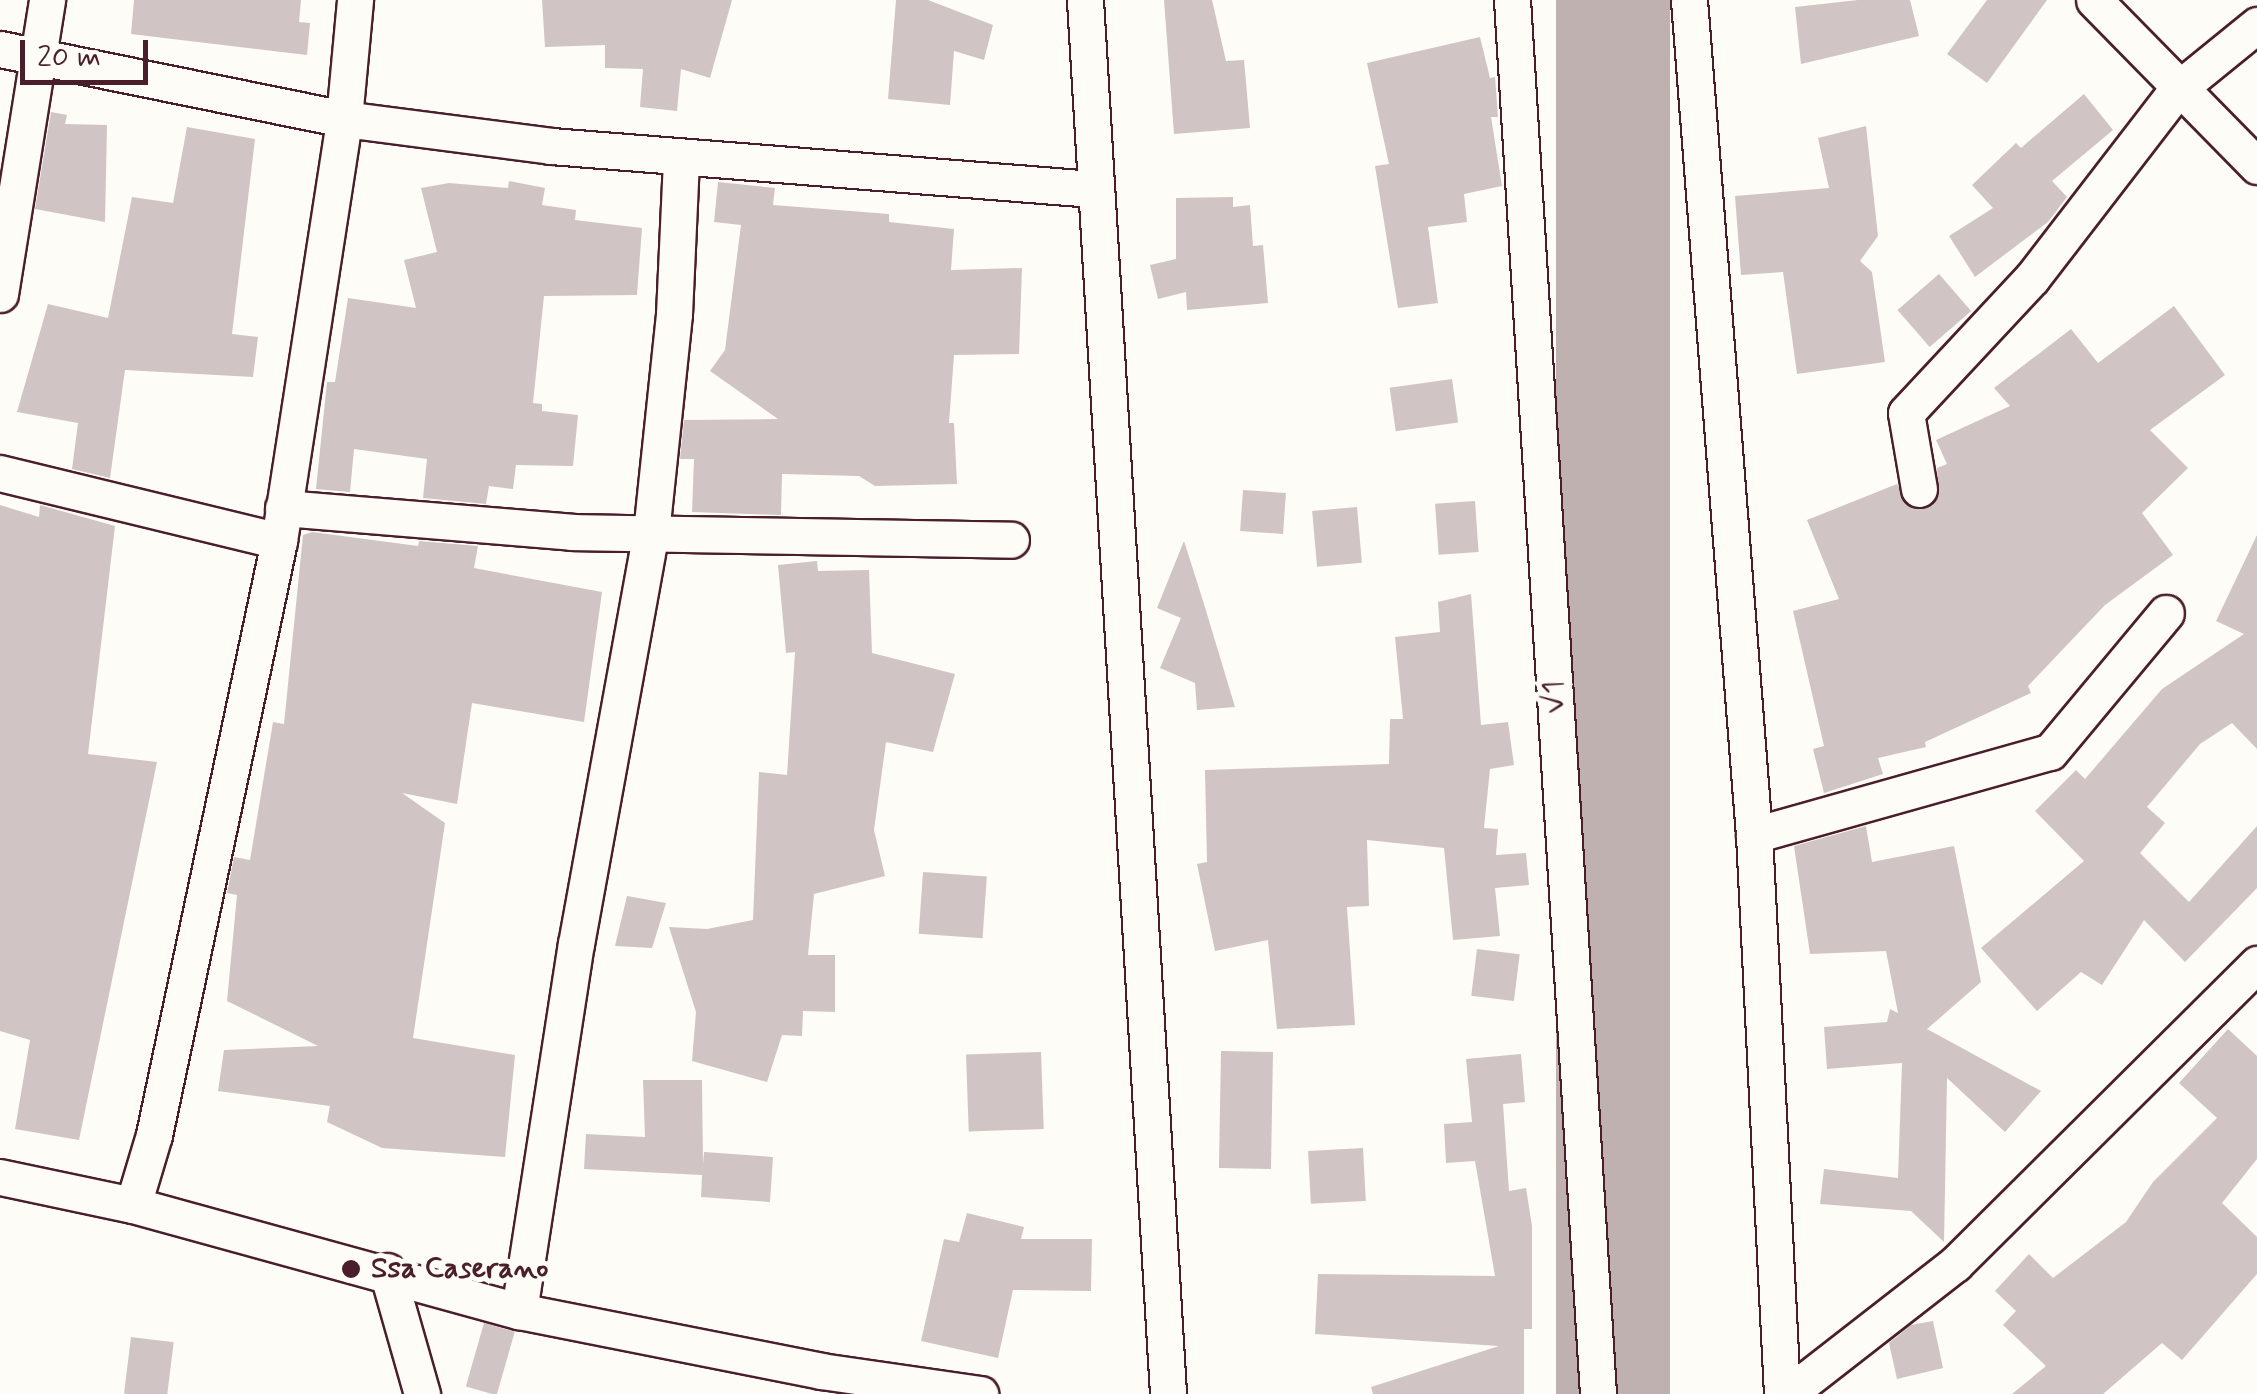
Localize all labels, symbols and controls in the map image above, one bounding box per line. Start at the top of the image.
scale bar [25,20,152,82]
text: 20 m [37,38,101,77]
street label: V1 [1536,679,1574,715]
place label: Ssa Caserano [371,1251,547,1287]
marker: Ssa Caserano [340,1258,362,1280]

